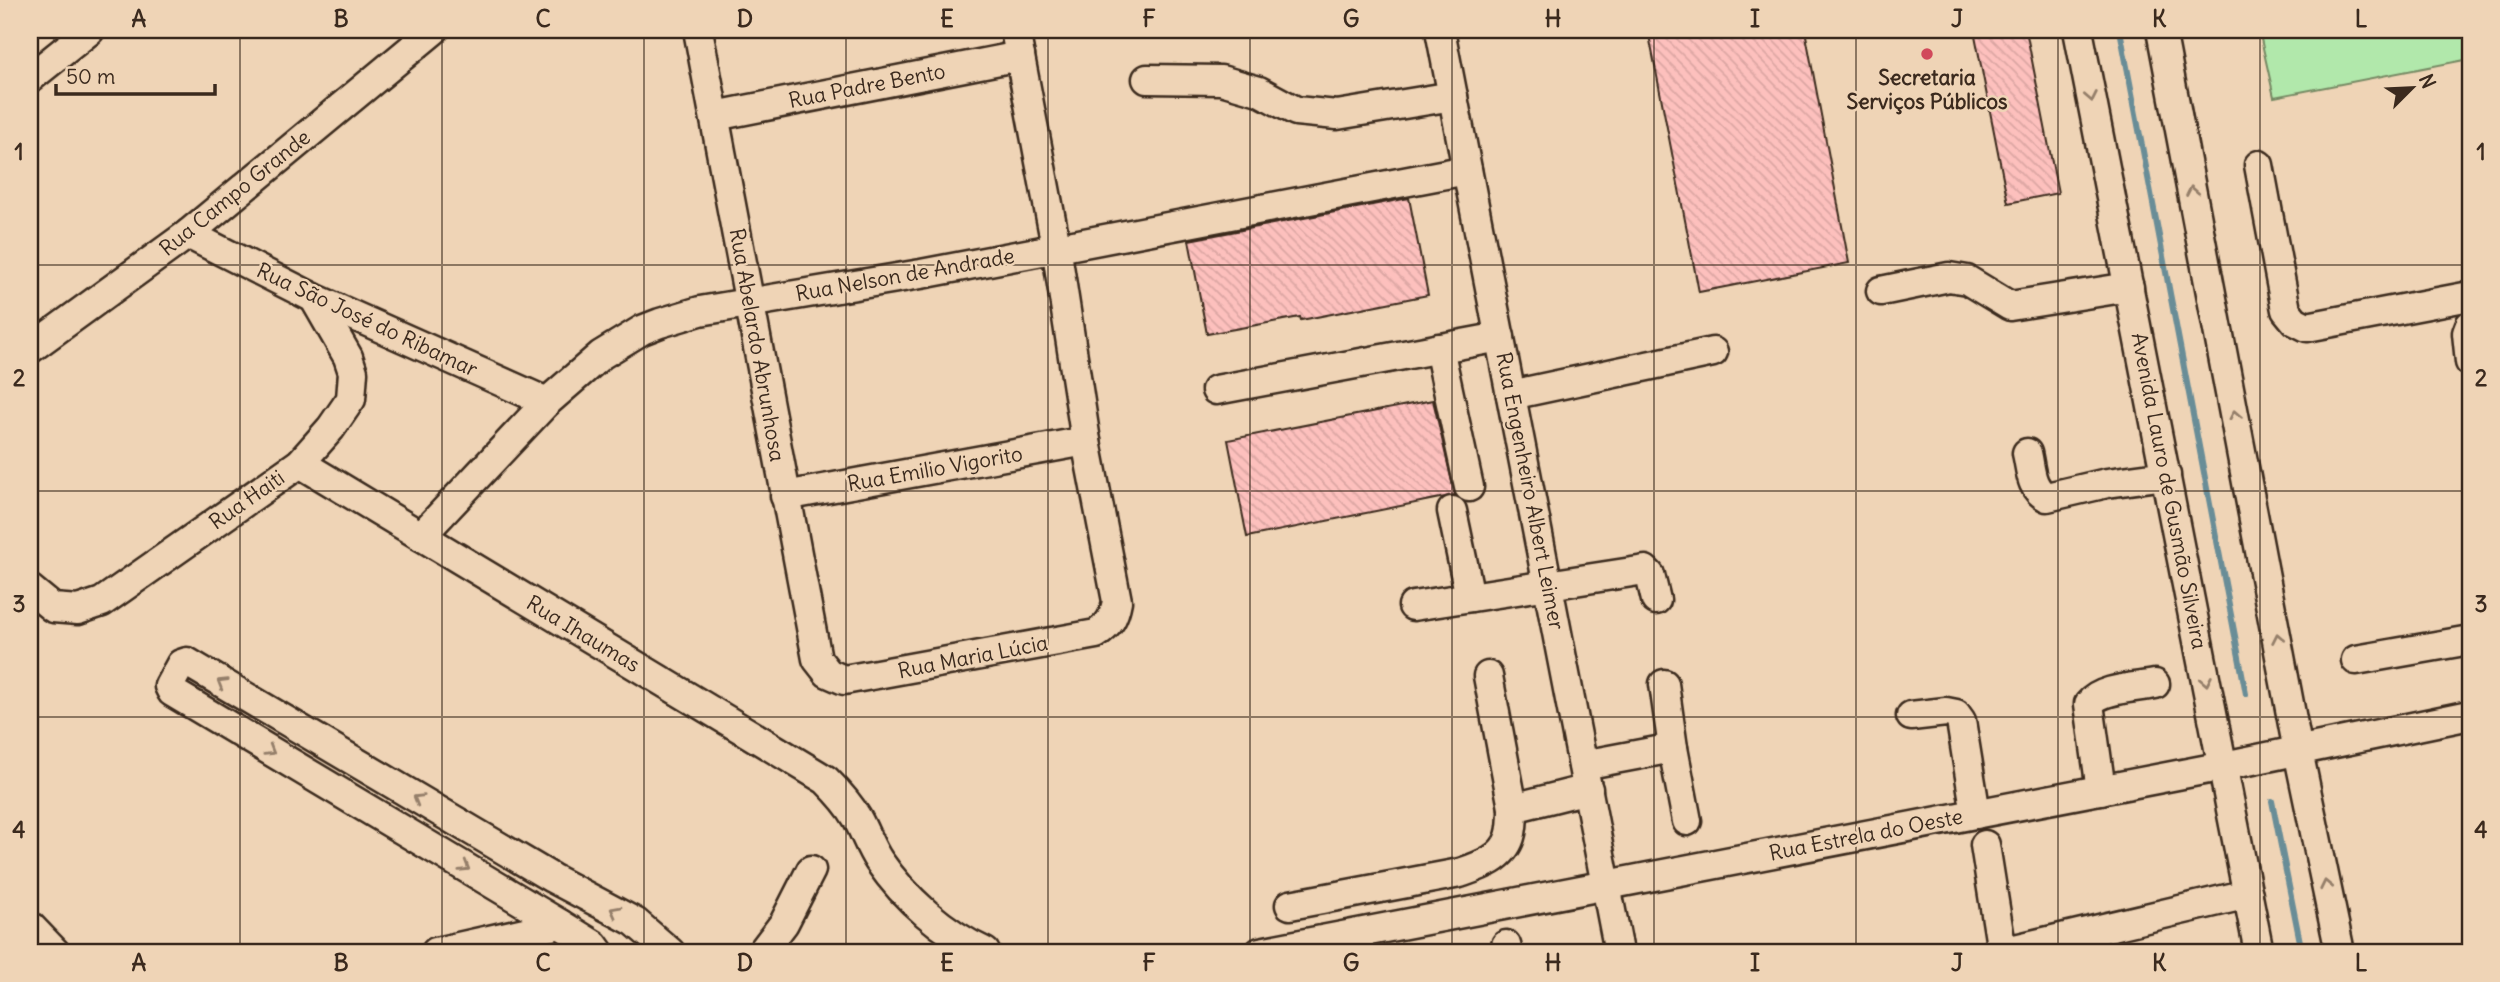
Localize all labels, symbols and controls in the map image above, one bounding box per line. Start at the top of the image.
text: A [132,4,147,33]
text: B [333,4,349,33]
text: C [535,4,551,33]
text: D [737,4,753,33]
text: E [940,4,954,33]
text: F [1142,4,1156,33]
text: G [1343,4,1359,33]
text: H [1545,4,1561,33]
text: I [1750,4,1760,33]
text: J [1951,4,1963,33]
text: K [2152,4,2167,33]
text: L [2355,4,2368,33]
marker: Secretaria Serviços Públicos [1919,46,1935,62]
scale bar [56,52,215,96]
north arrow [2378,52,2448,122]
street label: Rua Padre Bento [786,57,947,114]
text: 50 m [66,63,115,90]
place label: Secretaria Serviços Públicos [1846,64,2008,115]
text: N [2414,70,2441,92]
one-way arrow [2083,91,2098,103]
street label: Rua Campo Grande [154,123,316,262]
text: 1 [14,137,24,166]
text: 1 [2476,137,2486,166]
one-way arrow [2185,185,2200,197]
street label: Rua Abelardo Abrunhosa [724,226,791,464]
street label: Rua Nelson de Andrade [793,242,1016,307]
street label: Rua São José do Ribamar [252,256,482,383]
street label: Avenida Lauro de Gusmão Silveira [2126,330,2213,651]
street label: Rua Engenheiro Albert Leimer [1490,350,1571,632]
text: 2 [13,363,26,392]
text: 2 [2475,363,2488,392]
one-way arrow [2228,409,2243,421]
street label: Rua Emilio Vigorito [845,440,1025,497]
street label: Rua Haiti [204,464,290,535]
text: 3 [12,589,26,618]
street label: Rua Ihaumas [522,589,645,678]
text: 3 [2474,589,2488,618]
street label: Rua Maria Lúcia [896,629,1050,684]
one-way arrow [2271,632,2286,644]
one-way arrow [2198,675,2213,686]
one-way arrow [217,678,230,691]
one-way arrow [262,742,275,755]
one-way arrow [413,794,426,807]
street label: Rua Estrela do Oeste [1767,802,1965,867]
text: 4 [12,815,26,844]
text: 4 [2474,815,2488,844]
one-way arrow [457,859,470,872]
one-way arrow [2320,880,2335,892]
one-way arrow [610,906,623,920]
text: A [132,948,147,977]
text: B [333,948,349,977]
text: C [535,948,551,977]
text: D [737,948,753,977]
text: E [940,948,954,977]
text: F [1142,948,1156,977]
text: G [1343,948,1359,977]
text: H [1545,948,1561,977]
text: I [1750,948,1760,977]
text: J [1951,948,1963,977]
text: K [2152,948,2167,977]
text: L [2355,948,2368,977]

